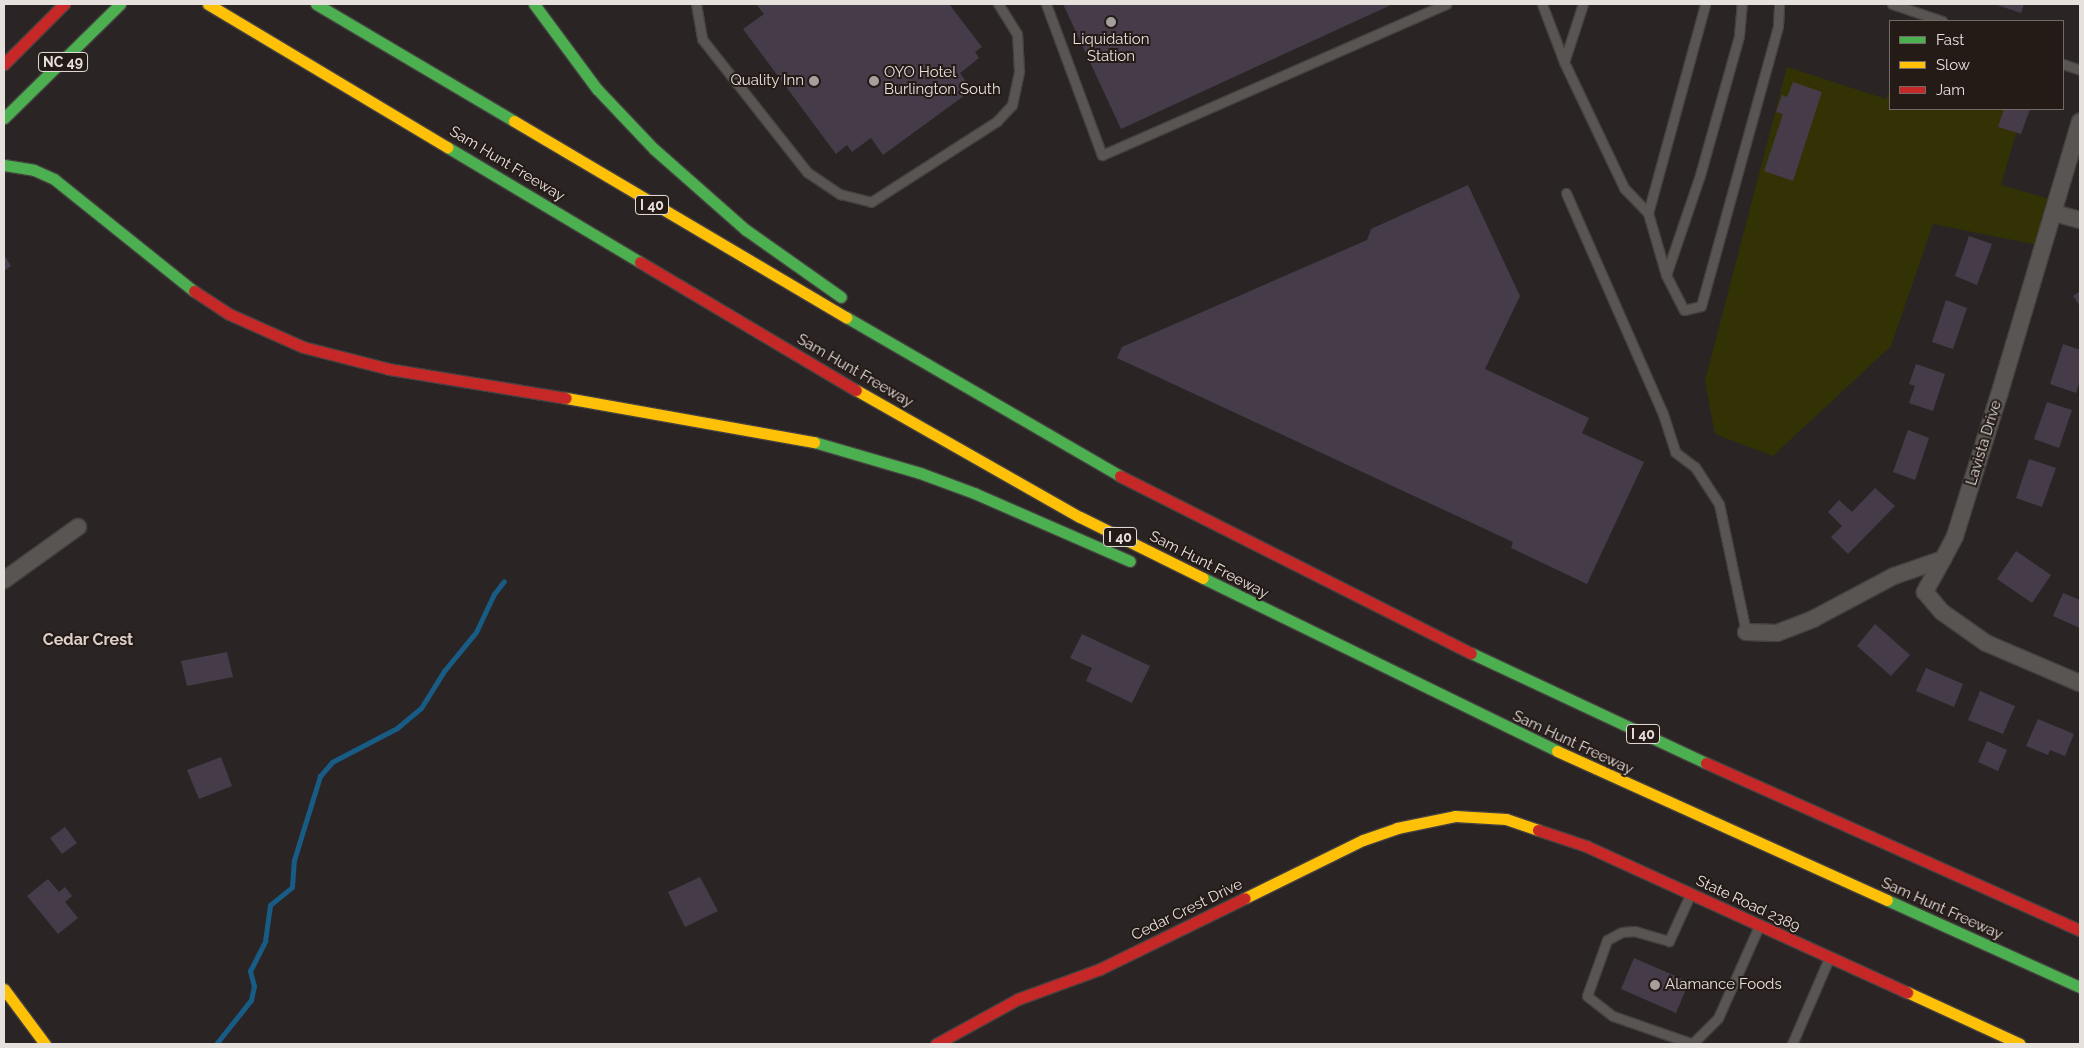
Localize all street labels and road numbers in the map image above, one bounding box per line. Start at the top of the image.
road number: NC 49 [38,51,88,74]
street label: Sam Hunt Freeway [446,123,568,205]
road number: I 40 [634,194,670,216]
street label: Sam Hunt Freeway [794,330,916,412]
street label: Lavista Drive [1963,398,2005,488]
road number: I 40 [1102,526,1138,548]
street label: Sam Hunt Freeway [1146,527,1272,603]
street label: Sam Hunt Freeway [1510,707,1636,779]
road number: I 40 [1626,722,1660,746]
street label: State Road 2389 [1693,872,1803,936]
street label: Sam Hunt Freeway [1878,874,2006,944]
street label: Cedar Crest Drive [1128,875,1246,945]

